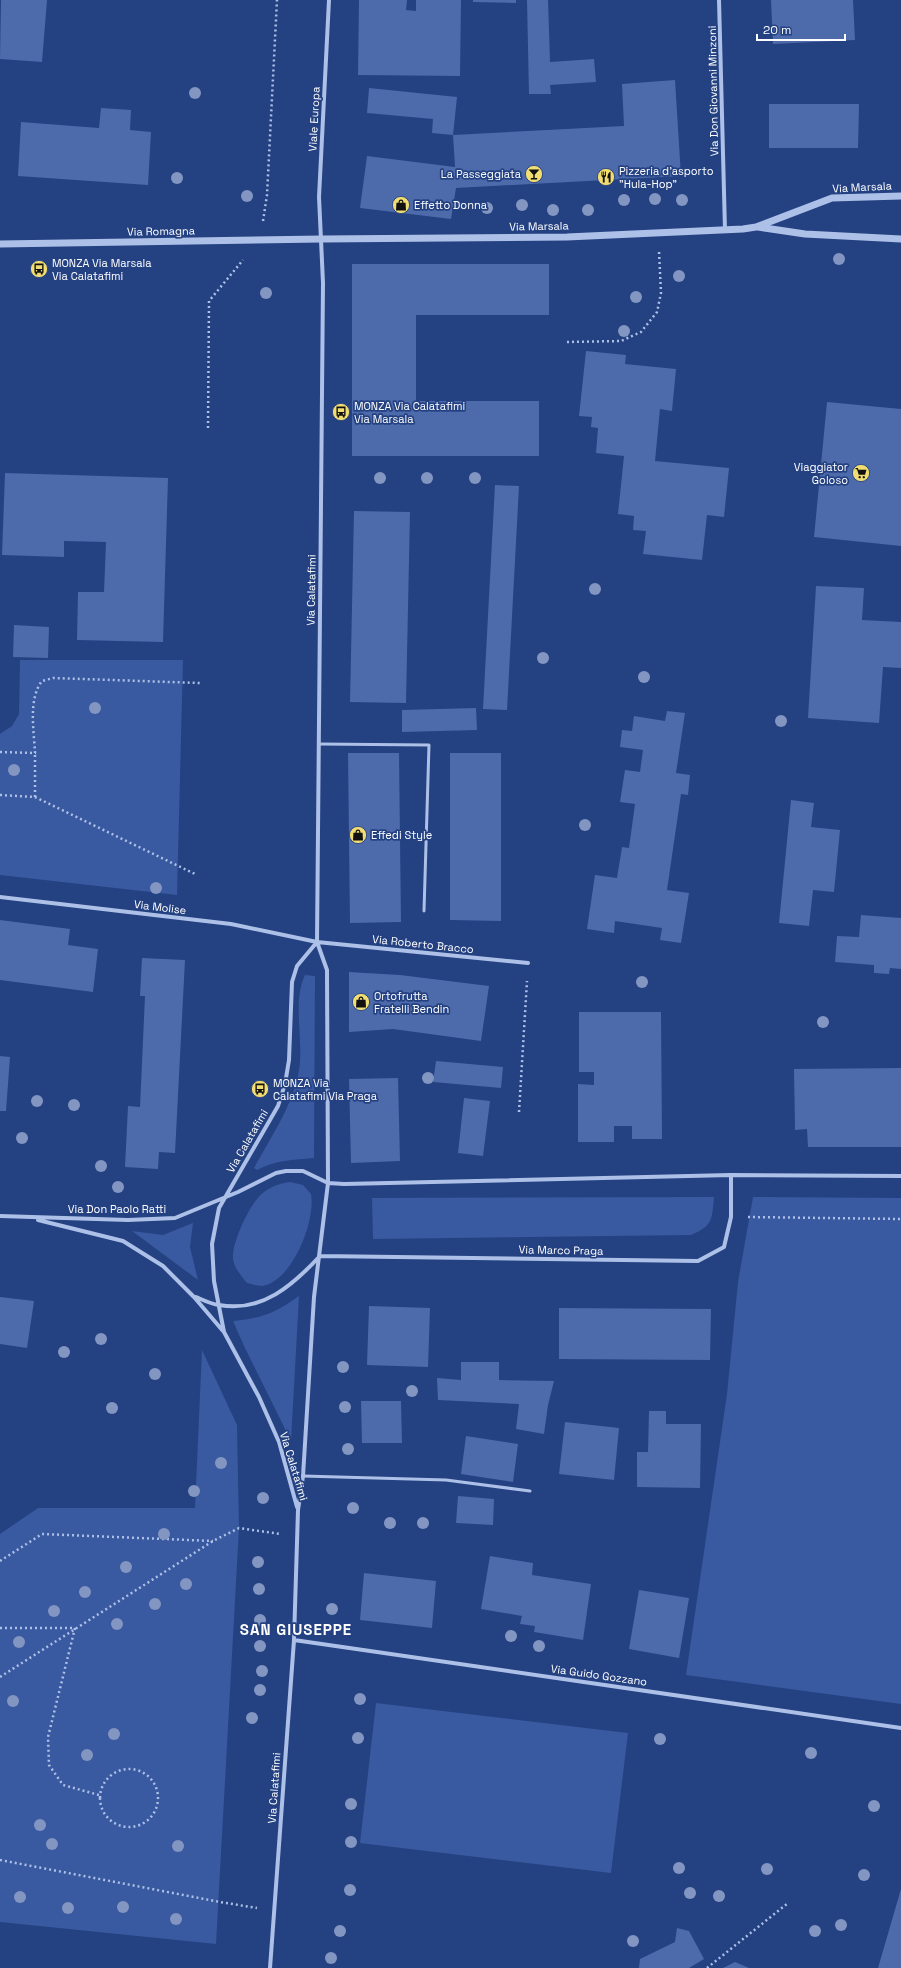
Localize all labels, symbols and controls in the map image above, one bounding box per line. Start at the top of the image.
scale bar [757,16,845,42]
text: 20 m [763,22,791,38]
street label: Via Don Giovanni Minzoni [705,25,721,156]
street label: Viale Europa [305,86,323,152]
bar icon: La Passeggiata [524,164,544,184]
place label: Pizzeria d'asporto "Hula-Hop" [619,164,714,191]
place label: La Passeggiata [441,167,522,181]
restaurant icon: Pizzeria d'asporto "Hula-Hop" [596,167,616,187]
street label: Via Marsala [832,178,893,196]
shop icon: Effetto Donna [391,195,411,215]
place label: Effetto Donna [414,198,488,212]
street label: Via Marsala [509,218,570,234]
street label: Via Romagna [127,223,196,239]
place label: MONZA Via Marsala Via Calatafimi [52,256,152,283]
bus stop icon: MONZA Via Marsala Via Calatafimi [29,259,49,279]
place label: MONZA Via Calatafimi Via Marsala [354,399,465,426]
bus stop icon: MONZA Via Calatafimi Via Marsala [331,402,351,422]
place label: Viaggiator Goloso [794,460,848,487]
supermarket icon: Viaggiator Goloso [851,463,871,483]
street label: Via Calatafimi [303,554,319,626]
shop icon: Effedi Style [348,825,368,845]
place label: Effedi Style [371,828,432,842]
street label: Via Molise [133,897,187,917]
street label: Via Roberto Bracco [372,932,475,956]
place label: Ortofrutta Fratelli Bendin [374,989,449,1016]
shop icon: Ortofrutta Fratelli Bendin [351,992,371,1012]
place label: MONZA Via Calatafimi Via Praga [273,1076,378,1103]
bus stop icon: MONZA Via Calatafimi Via Praga [250,1079,270,1099]
street label: Via Calatafimi [223,1106,271,1175]
street label: Via Don Paolo Ratti [68,1202,167,1216]
street label: Via Marco Praga [518,1242,604,1258]
street label: Via Calatafimi [277,1430,311,1502]
district label: SAN GIUSEPPE [240,1620,352,1639]
street label: Via Guido Gozzano [550,1661,648,1689]
street label: Via Calatafimi [265,1752,283,1824]

